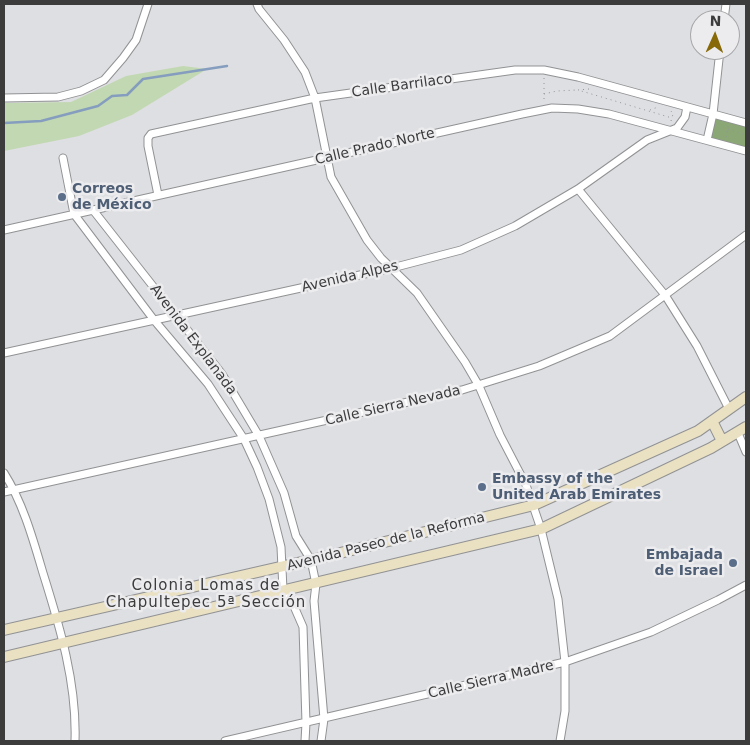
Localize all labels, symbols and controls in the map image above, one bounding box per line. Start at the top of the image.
north arrow [690,10,740,60]
text: N [709,13,722,29]
street label: Calle Barrilaco [351,71,453,101]
street label: Calle Prado Norte [313,125,437,169]
place label: Correos de México [72,181,152,213]
marker: Correos de México [56,191,68,203]
street label: Avenida Alpes [300,258,400,296]
street label: Avenida Explanada [146,282,240,398]
street label: Calle Sierra Nevada [324,382,462,430]
place label: Embassy of the United Arab Emirates [492,471,661,504]
marker: Embassy of the United Arab Emirates [476,481,488,493]
street label: Avenida Paseo de la Reforma [285,509,487,575]
place label: Embajada de Israel [646,547,723,580]
marker: Embajada de Israel [727,557,739,569]
district label: Colonia Lomas de Chapultepec 5ª Sección [117,577,295,612]
street label: Calle Sierra Madre [427,657,555,703]

